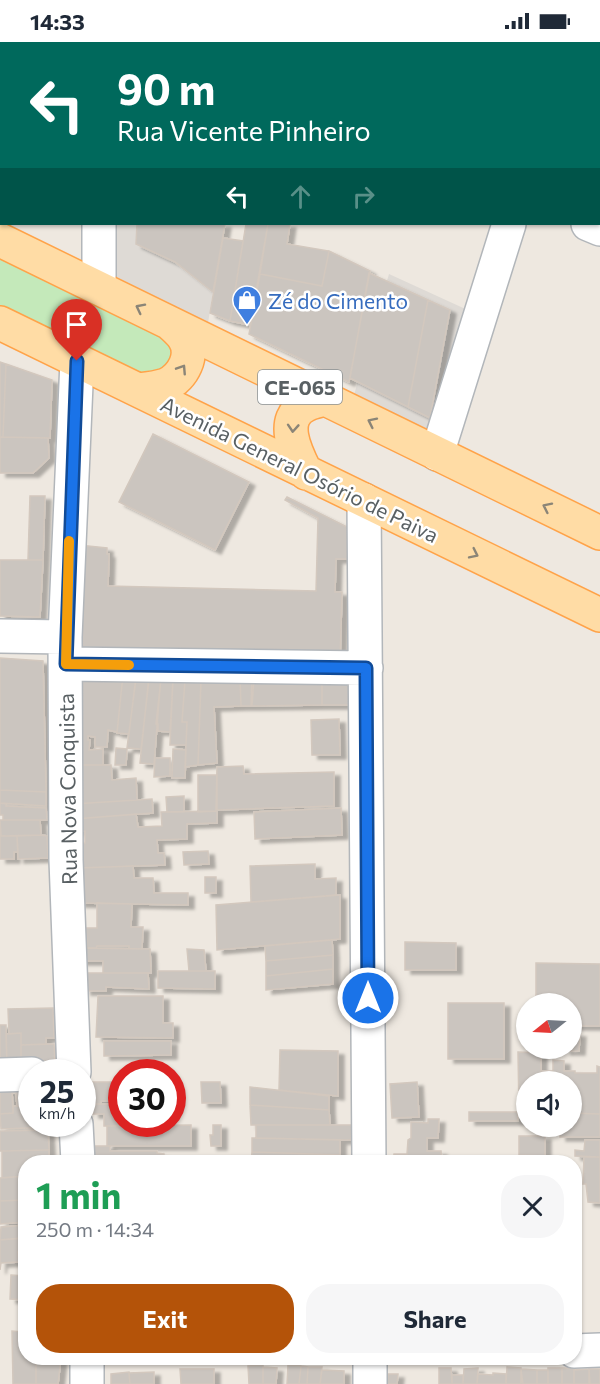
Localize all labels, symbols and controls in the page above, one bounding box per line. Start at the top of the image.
text: 14:33 [30,8,85,35]
text: 90 m [117,62,216,114]
icon: left [18,66,96,144]
text: Rua Vicente Pinheiro [117,114,371,147]
icon: left [221,180,254,213]
icon: ahead [284,180,317,213]
icon: right [347,180,380,213]
shop icon: Zé do Cimento [231,284,263,326]
place label: Zé do Cimento [268,288,408,313]
pin [51,299,102,361]
one-way arrow [136,304,147,316]
icon: arrive [60,308,93,341]
one-way arrow [175,364,186,375]
road number: CE-065 [258,370,342,404]
street label: Avenida General Osório de Paiva [157,391,443,547]
one-way arrow [367,418,378,430]
one-way arrow [286,424,299,433]
one-way arrow [543,503,554,515]
one-way arrow [467,546,478,558]
street label: Rua Nova Conquista [53,693,81,885]
position arrow [336,966,400,1030]
north arrow [516,993,582,1059]
map controls [516,993,582,1137]
speed limit sign: 30 [108,1059,186,1137]
button: sound [516,1071,582,1137]
text: 25 [40,1072,74,1109]
text: km/h [39,1104,75,1122]
text: 1 min [36,1172,121,1216]
button: close [501,1175,564,1238]
text: 250 m · 14:34 [36,1217,154,1241]
button: Exit [36,1284,294,1353]
button: Share [306,1284,564,1353]

